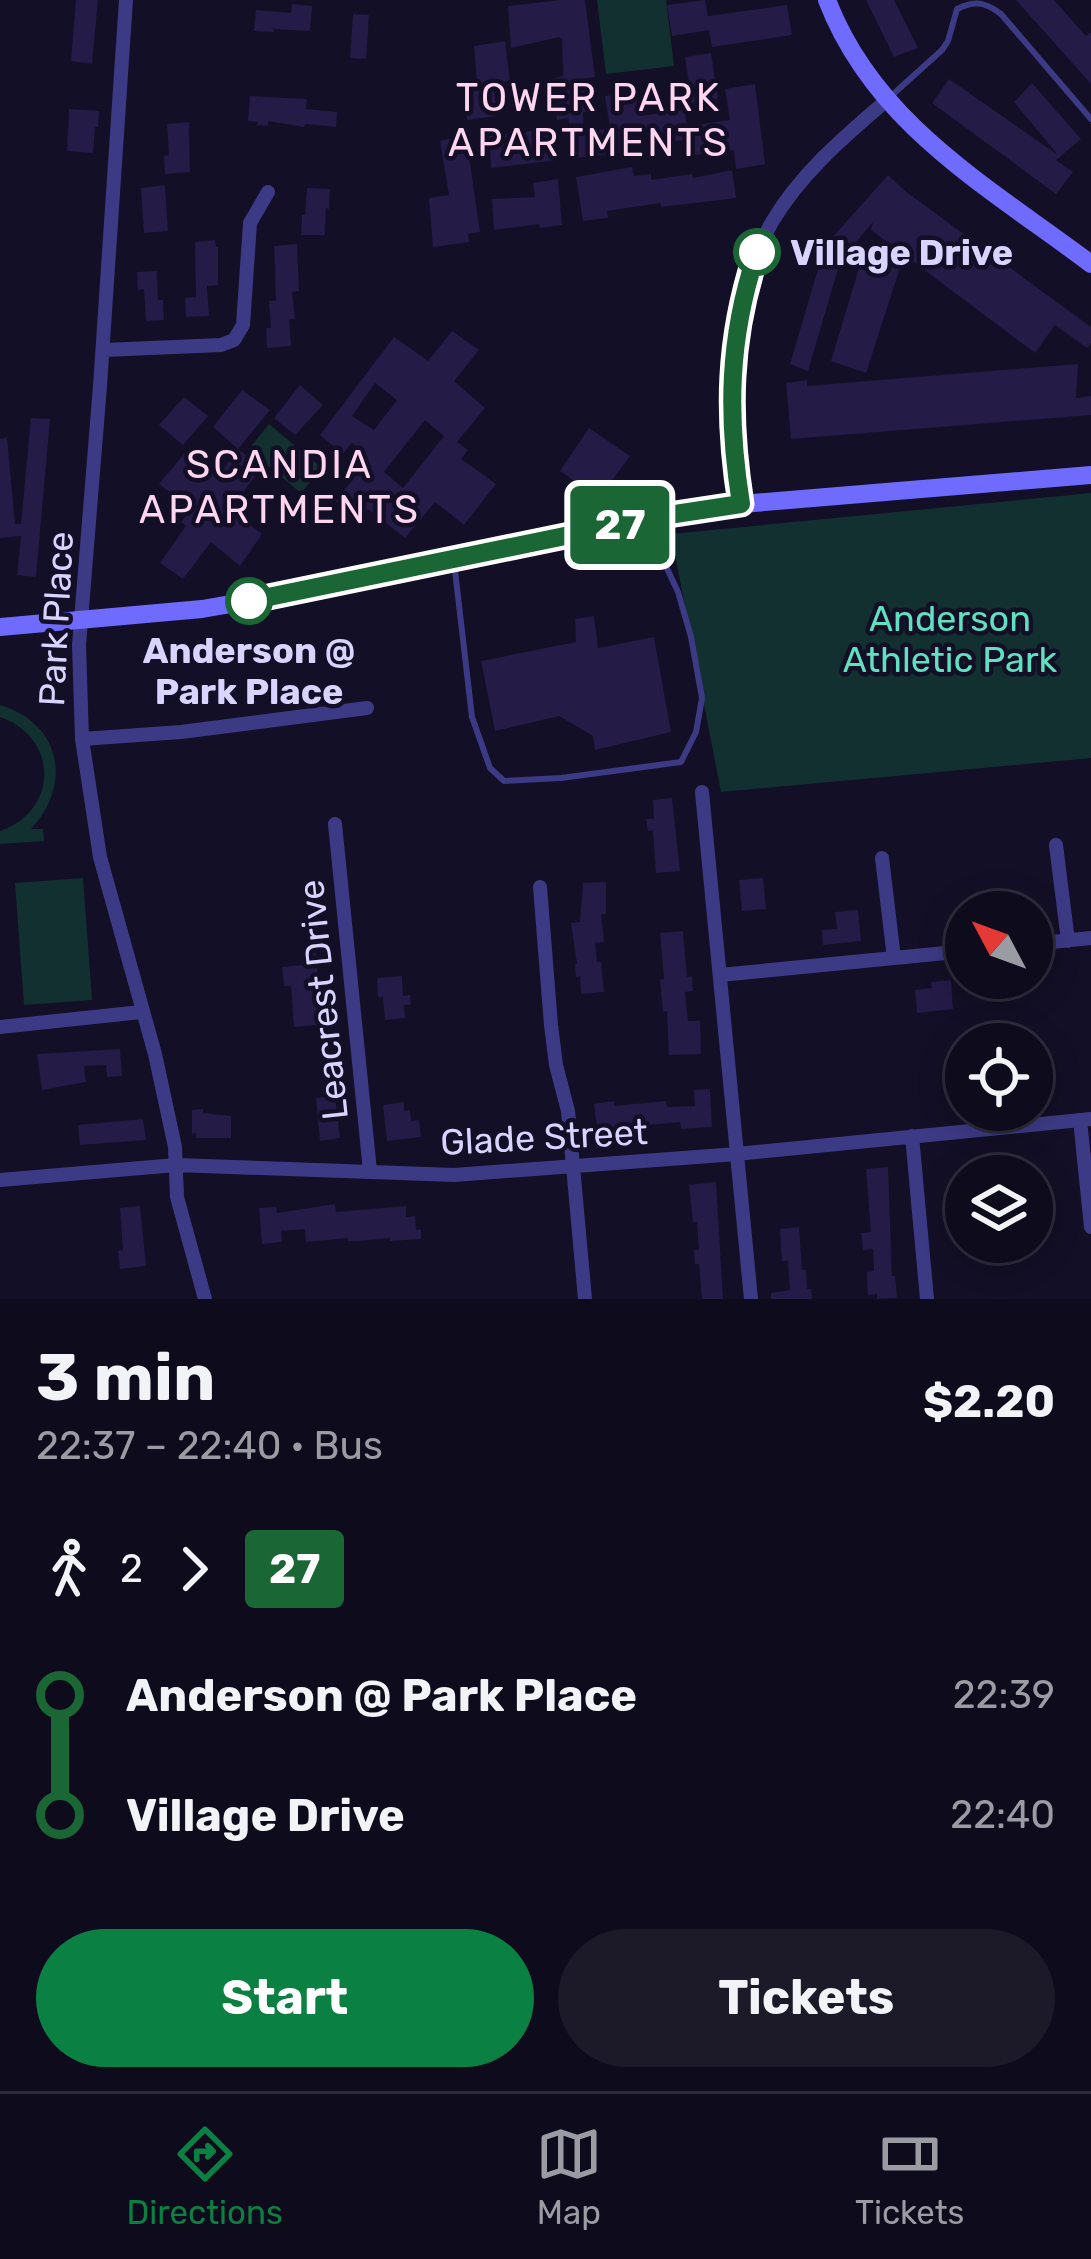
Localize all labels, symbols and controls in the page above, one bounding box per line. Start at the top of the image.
district label: TOWER PARK APARTMENTS [448,75,730,166]
marker: Village Drive [735,230,779,274]
place label: Village Drive [790,231,1013,274]
district label: SCANDIA APARTMENTS [139,442,421,533]
line badge: 27 [566,486,674,564]
text: 27 [594,500,646,550]
street label: Park Place [30,530,82,708]
marker: Anderson @ Park Place [227,579,271,623]
park label: Anderson Athletic Park [843,597,1058,681]
place label: Anderson @ Park Place [143,629,355,713]
street label: Leacrest Drive [289,878,357,1122]
north arrow [945,891,1053,999]
map controls [945,891,1053,1263]
button: locate [945,1023,1053,1131]
street label: Glade Street [439,1110,649,1164]
button: layers [945,1155,1053,1263]
text: 3 min [36,1338,215,1417]
text: $2.20 [923,1375,1055,1428]
text: 22:37 – 22:40 · Bus [36,1423,383,1469]
icon: walk [36,1536,102,1602]
icon: forward [161,1536,227,1602]
text: 27 [269,1544,320,1594]
text: 2 [120,1546,143,1592]
text: Anderson @ Park Place [126,1669,637,1722]
text: 22:39 [953,1672,1055,1718]
text: Village Drive [126,1789,405,1842]
text: 22:40 [950,1792,1055,1838]
button: Start [36,1929,534,2067]
button: Tickets [558,1929,1055,2067]
tab: Directions [127,2121,283,2232]
tab: Map [536,2121,602,2232]
tab: Tickets [855,2121,964,2232]

